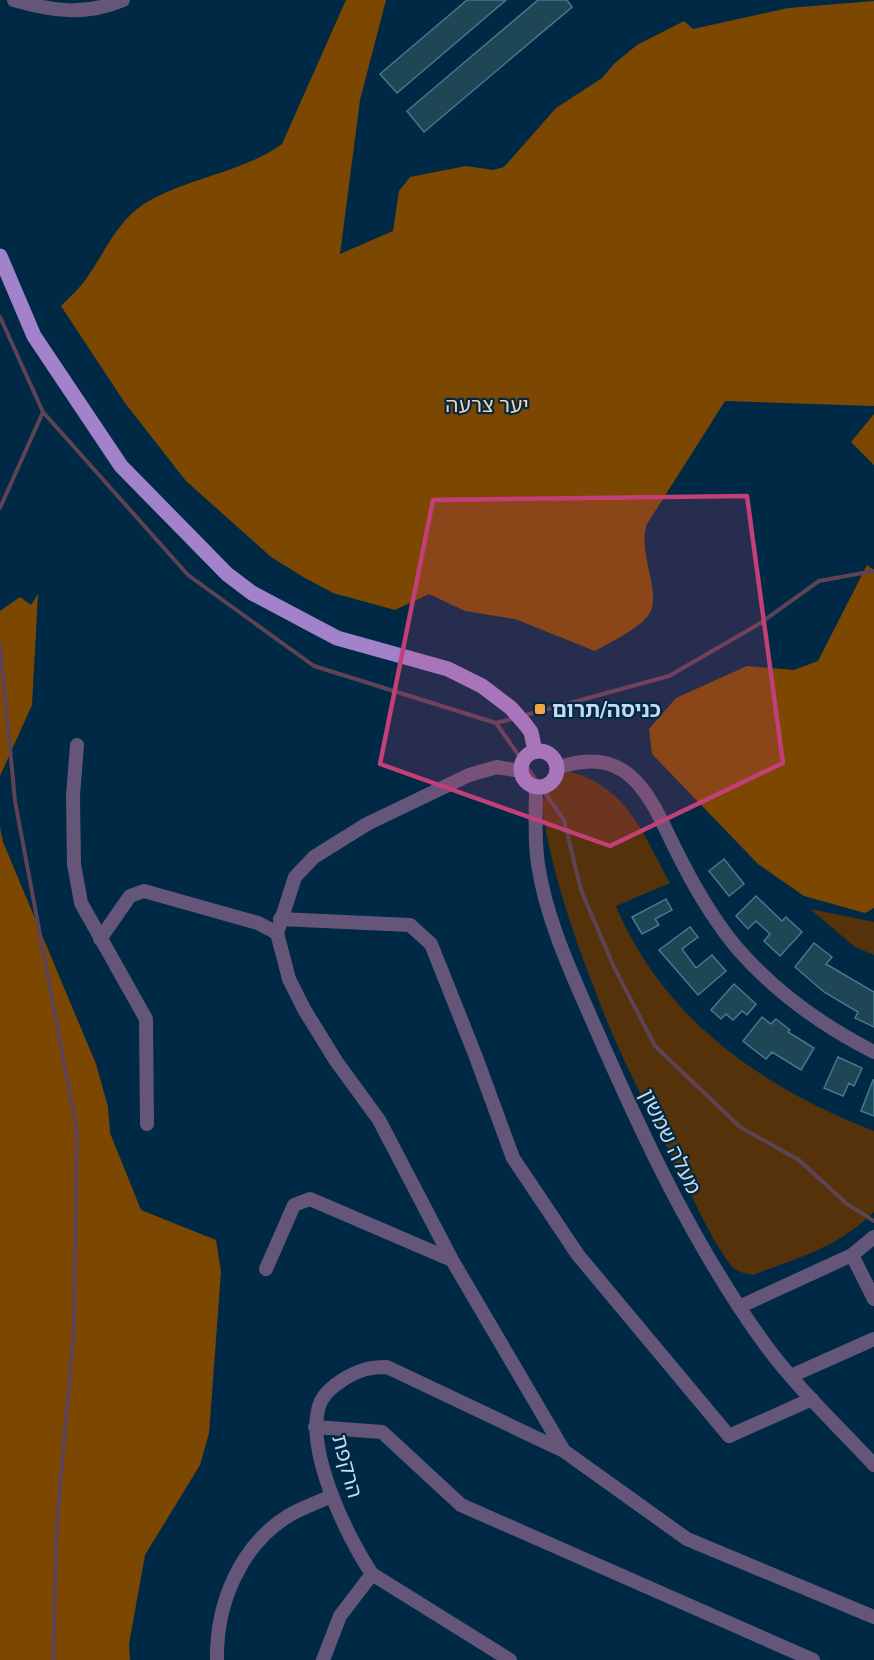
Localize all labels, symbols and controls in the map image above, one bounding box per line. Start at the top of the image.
park label: יער צרעה [445,391,529,417]
place label: כניסה/תרום [552,696,661,722]
marker: כניסה/תרום [533,702,547,716]
street label: מעלה שמשון [634,1084,708,1198]
street label: הרקפת [327,1432,369,1500]

